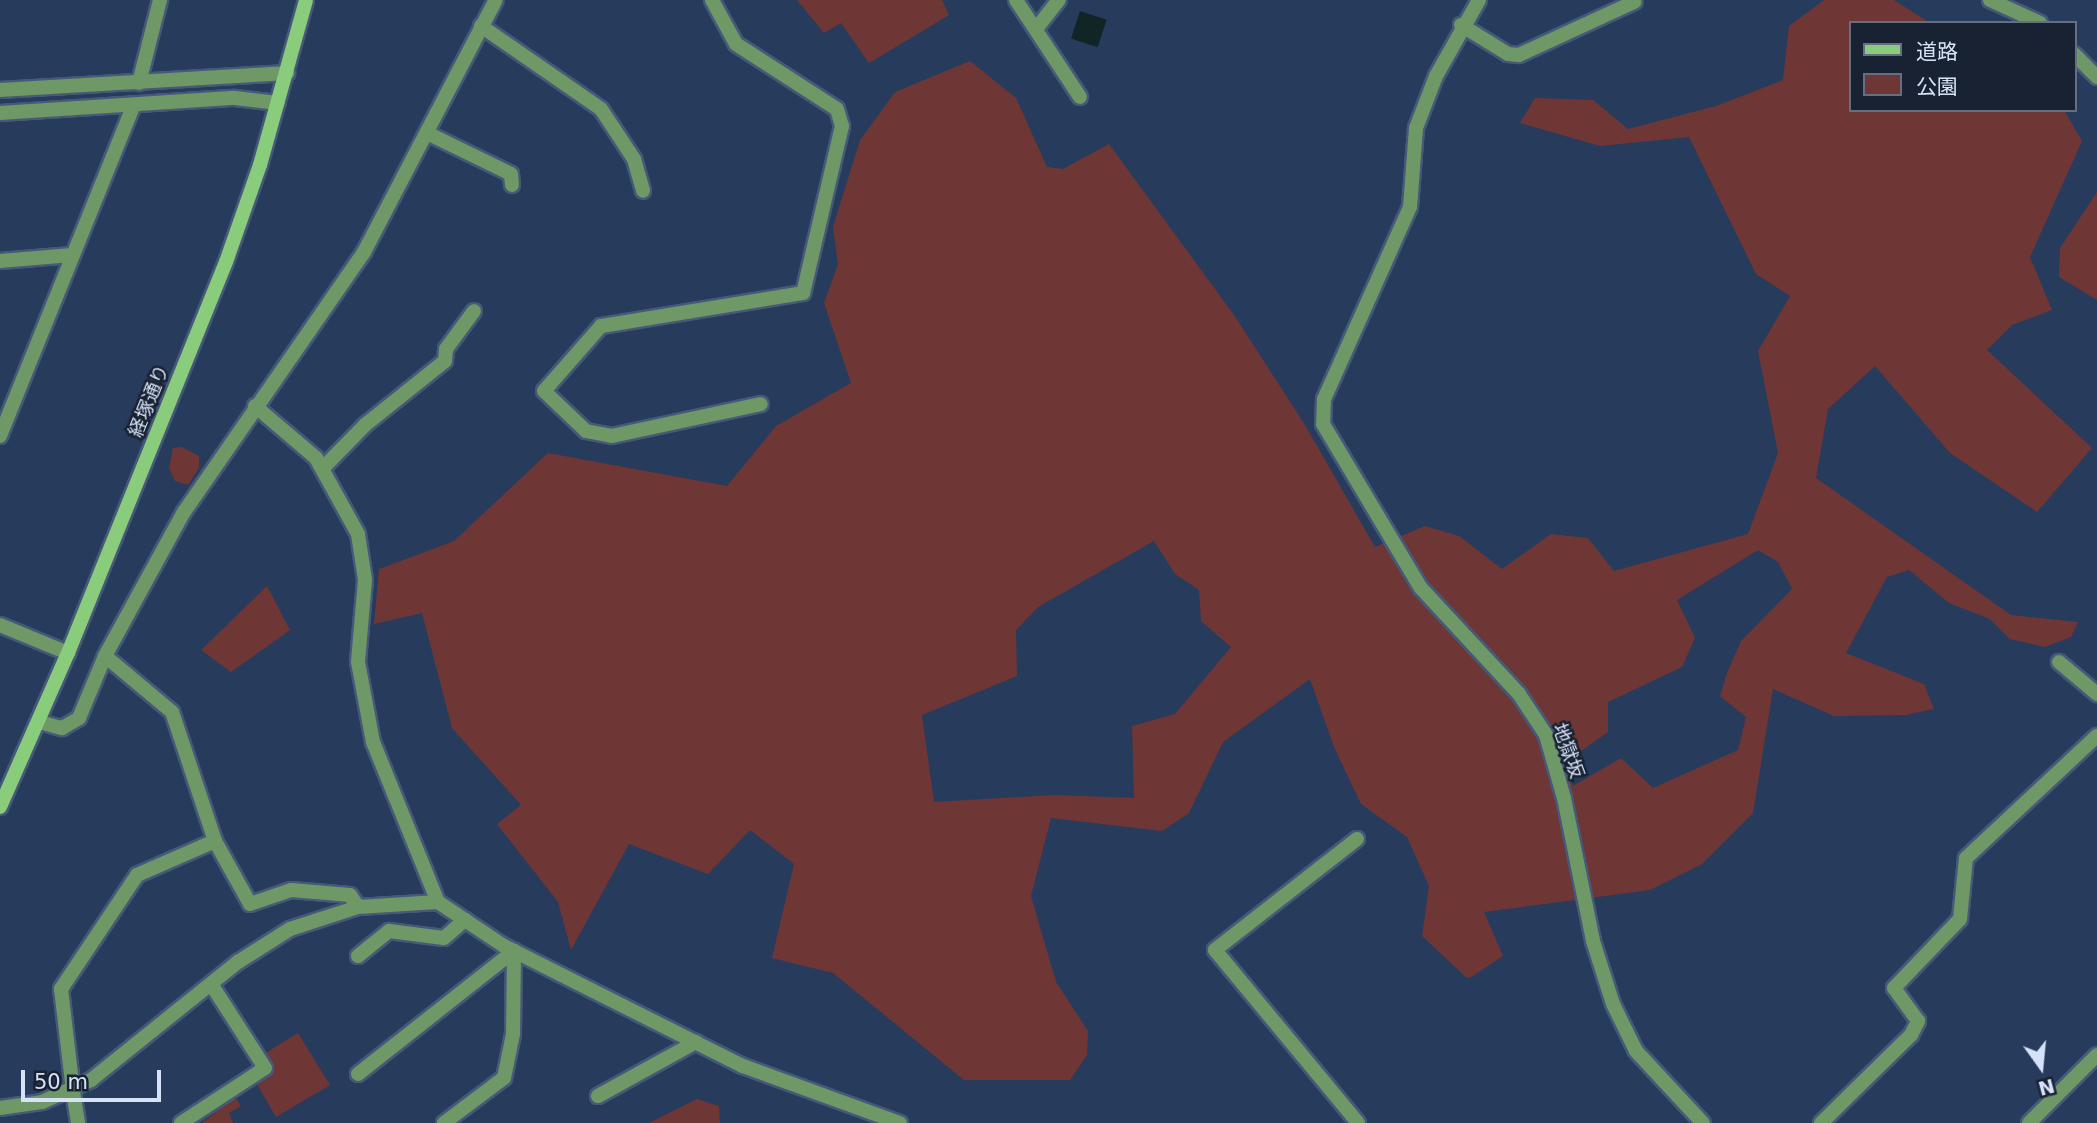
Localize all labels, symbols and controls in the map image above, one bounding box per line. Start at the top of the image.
legend [1848,21,2076,112]
text: 道路 [1916,40,1958,64]
text: 公園 [1916,75,1958,99]
street label: 経塚通り [124,361,174,441]
street label: 地獄坂 [1548,720,1588,782]
north arrow [2006,1032,2076,1102]
scale bar [24,1056,164,1100]
text: 50 m [34,1070,88,1094]
text: N [2036,1075,2057,1100]

